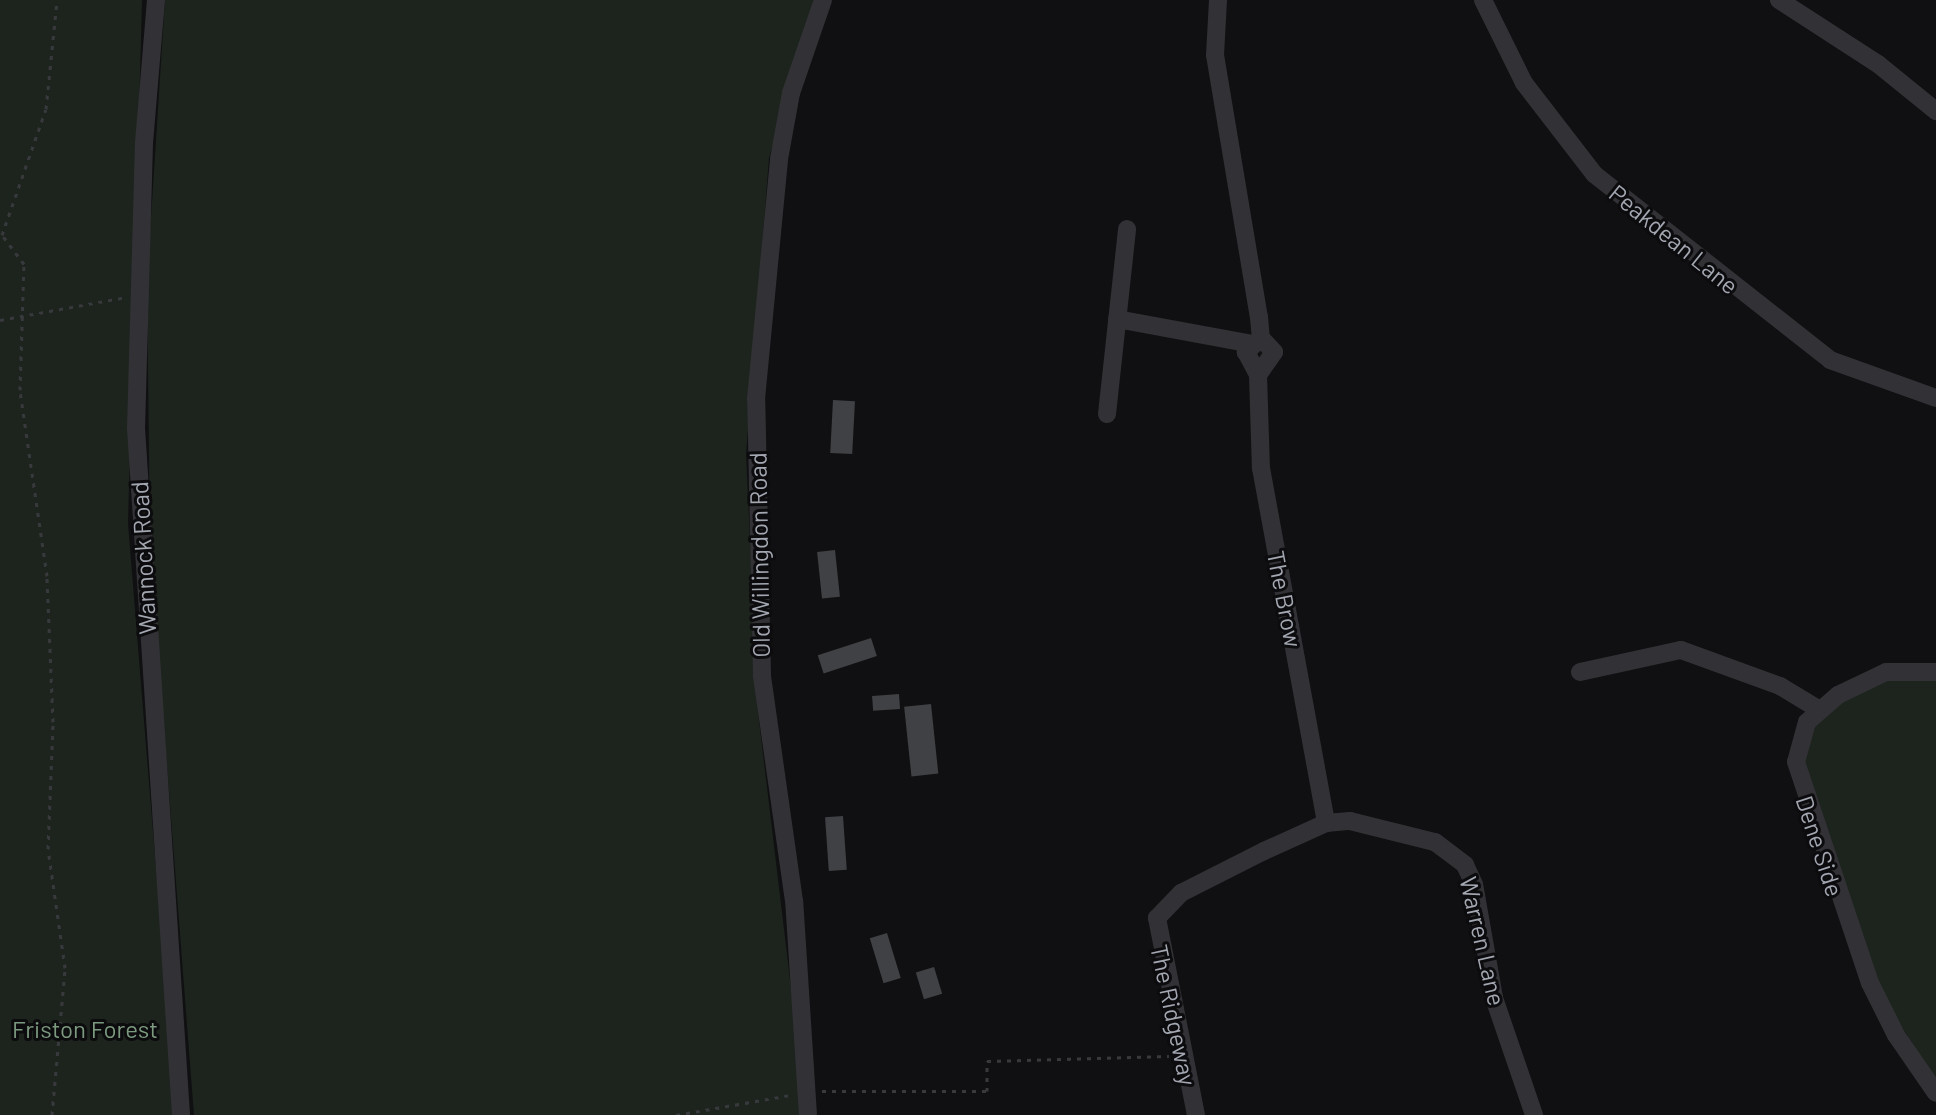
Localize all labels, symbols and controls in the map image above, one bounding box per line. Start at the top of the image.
street label: Peakdean Lane [1604,178,1744,300]
street label: Old Willingdon Road [743,452,775,658]
street label: Wannock Road [125,481,161,635]
street label: The Brow [1262,548,1308,650]
street label: Dene Side [1790,792,1850,900]
street label: Warren Lane [1454,874,1512,1008]
street label: The Ridgeway [1145,942,1203,1088]
park label: Friston Forest [12,1015,158,1043]

